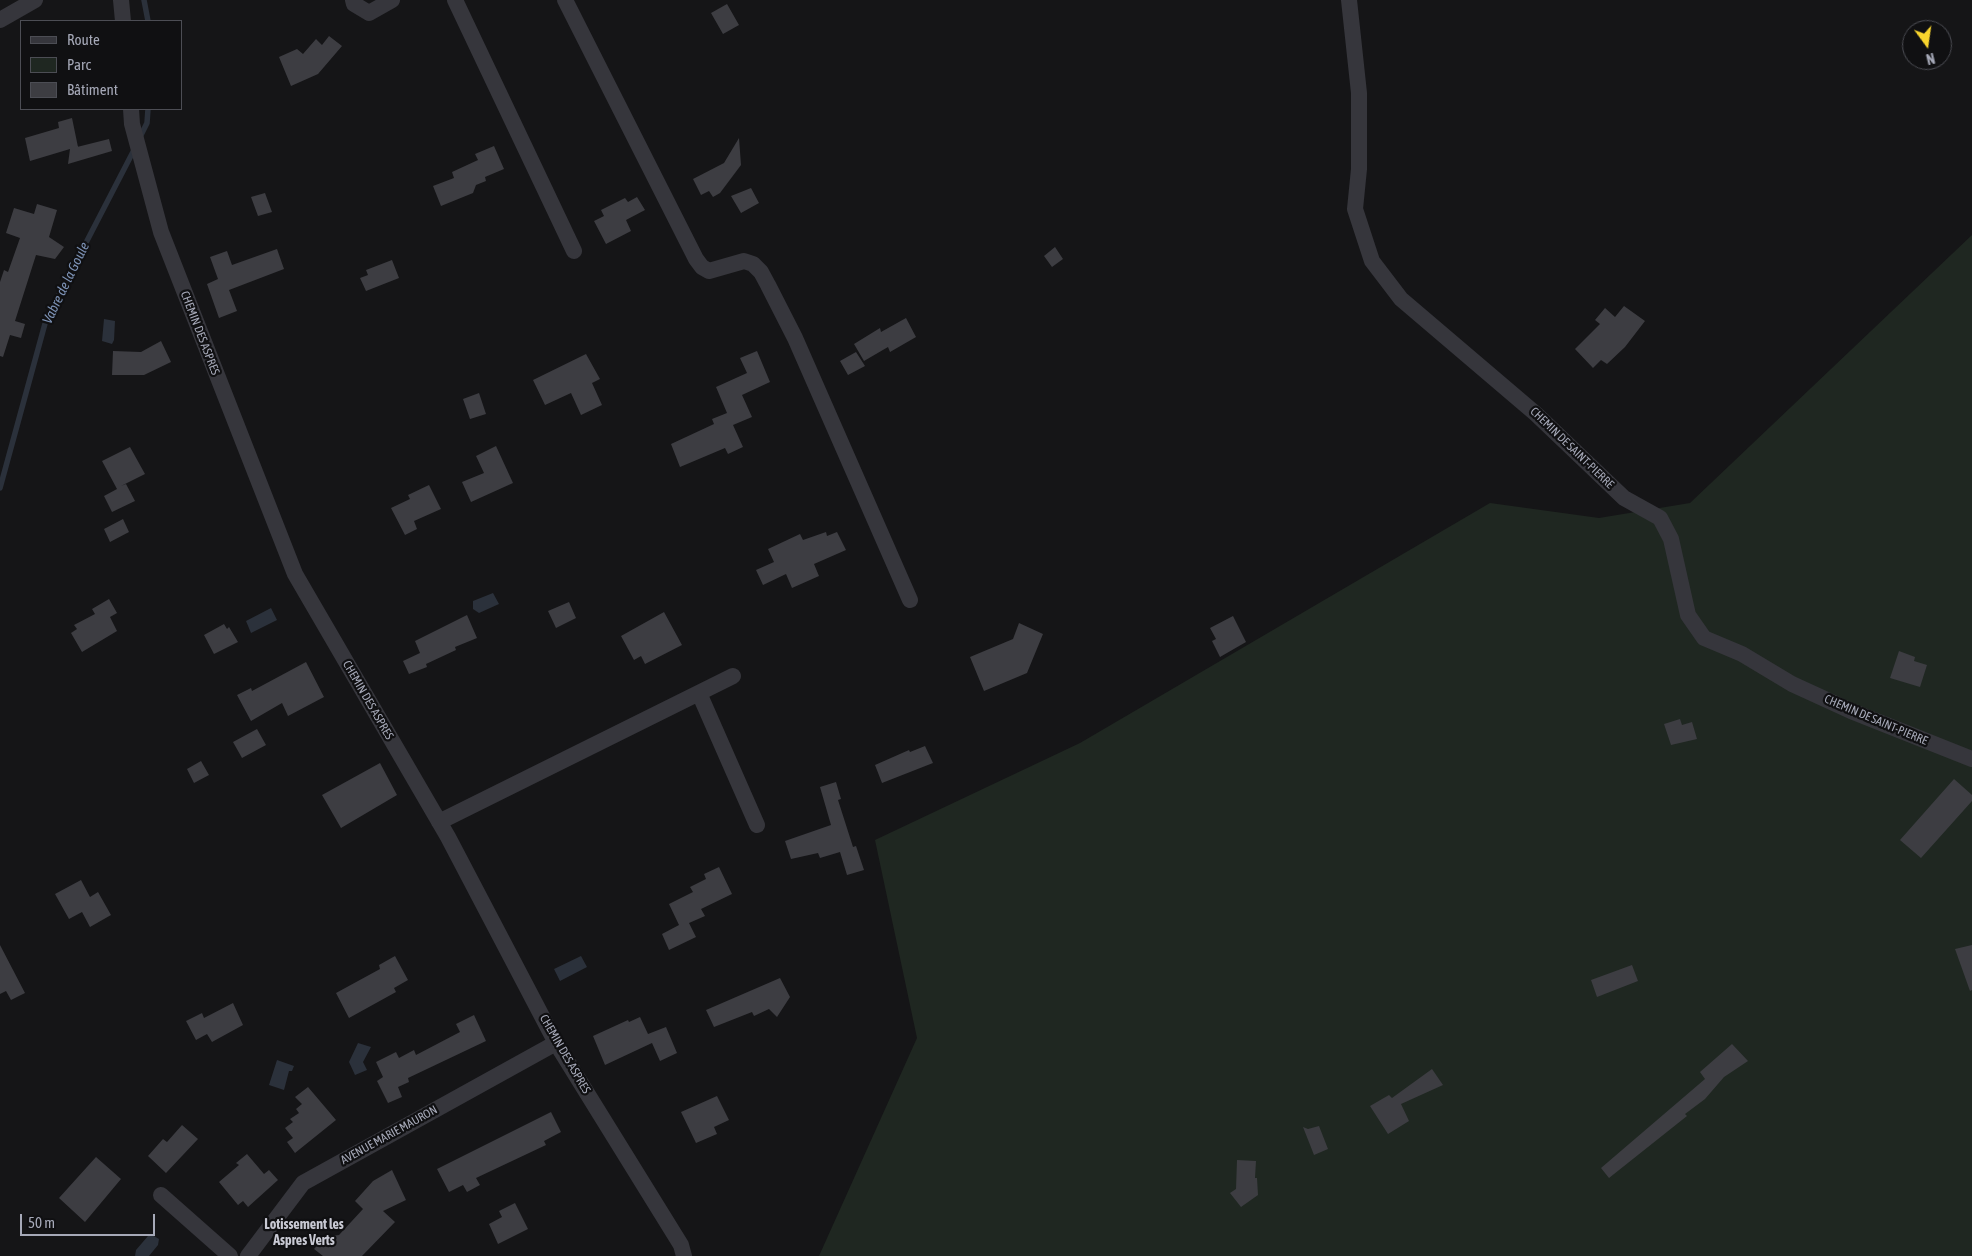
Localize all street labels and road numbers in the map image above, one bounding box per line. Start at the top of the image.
street label: CHEMIN DES ASPRES [177,289,223,377]
street label: CHEMIN DE SAINT-PIERRE [1527,404,1617,492]
street label: CHEMIN DES ASPRES [340,658,396,742]
street label: CHEMIN DE SAINT-PIERRE [1822,692,1930,748]
street label: CHEMIN DES ASPRES [537,1012,593,1096]
street label: AVENUE MARIE MAURON [338,1102,440,1168]

